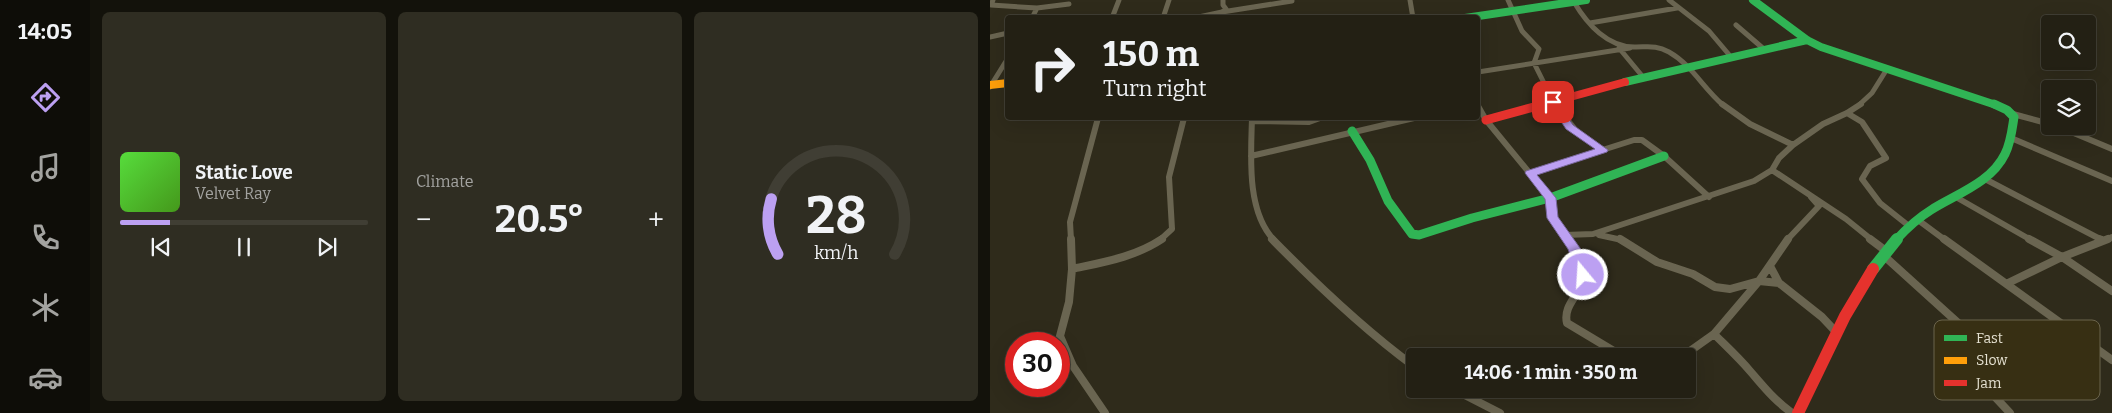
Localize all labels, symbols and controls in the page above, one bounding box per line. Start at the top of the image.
map controls [2041,15,2096,135]
button: search [2041,15,2096,70]
text: 14:05 [18,18,72,45]
text: 150 m [1103,33,1199,75]
icon: right [1020,35,1085,100]
text: Turn right [1103,75,1206,102]
icon: directions [28,80,63,115]
button: layers [2041,80,2096,135]
pin [1532,81,1574,123]
icon: arrive [1539,88,1567,116]
icon: music [28,150,63,185]
text: Static Love [195,161,293,184]
text: Climate [416,172,474,191]
text: Velvet Ray [195,184,271,203]
text: 28 [806,184,866,247]
text: 20.5° [495,196,585,242]
text: − [416,203,431,236]
text: + [648,203,664,236]
icon: phone [28,220,63,255]
icon: previous [147,233,175,261]
icon: pause [230,233,258,261]
icon: next [313,233,341,261]
text: km/h [814,242,858,264]
position arrow [1556,248,1608,300]
icon: climate [28,290,63,325]
legend [1934,320,2100,400]
text: Fast [1976,330,2003,347]
speed limit sign: 30 [1005,332,1070,397]
text: Slow [1976,352,2008,369]
icon: car [28,360,63,395]
text: 14:06 · 1 min · 350 m [1464,361,1638,384]
text: Jam [1975,375,2002,392]

